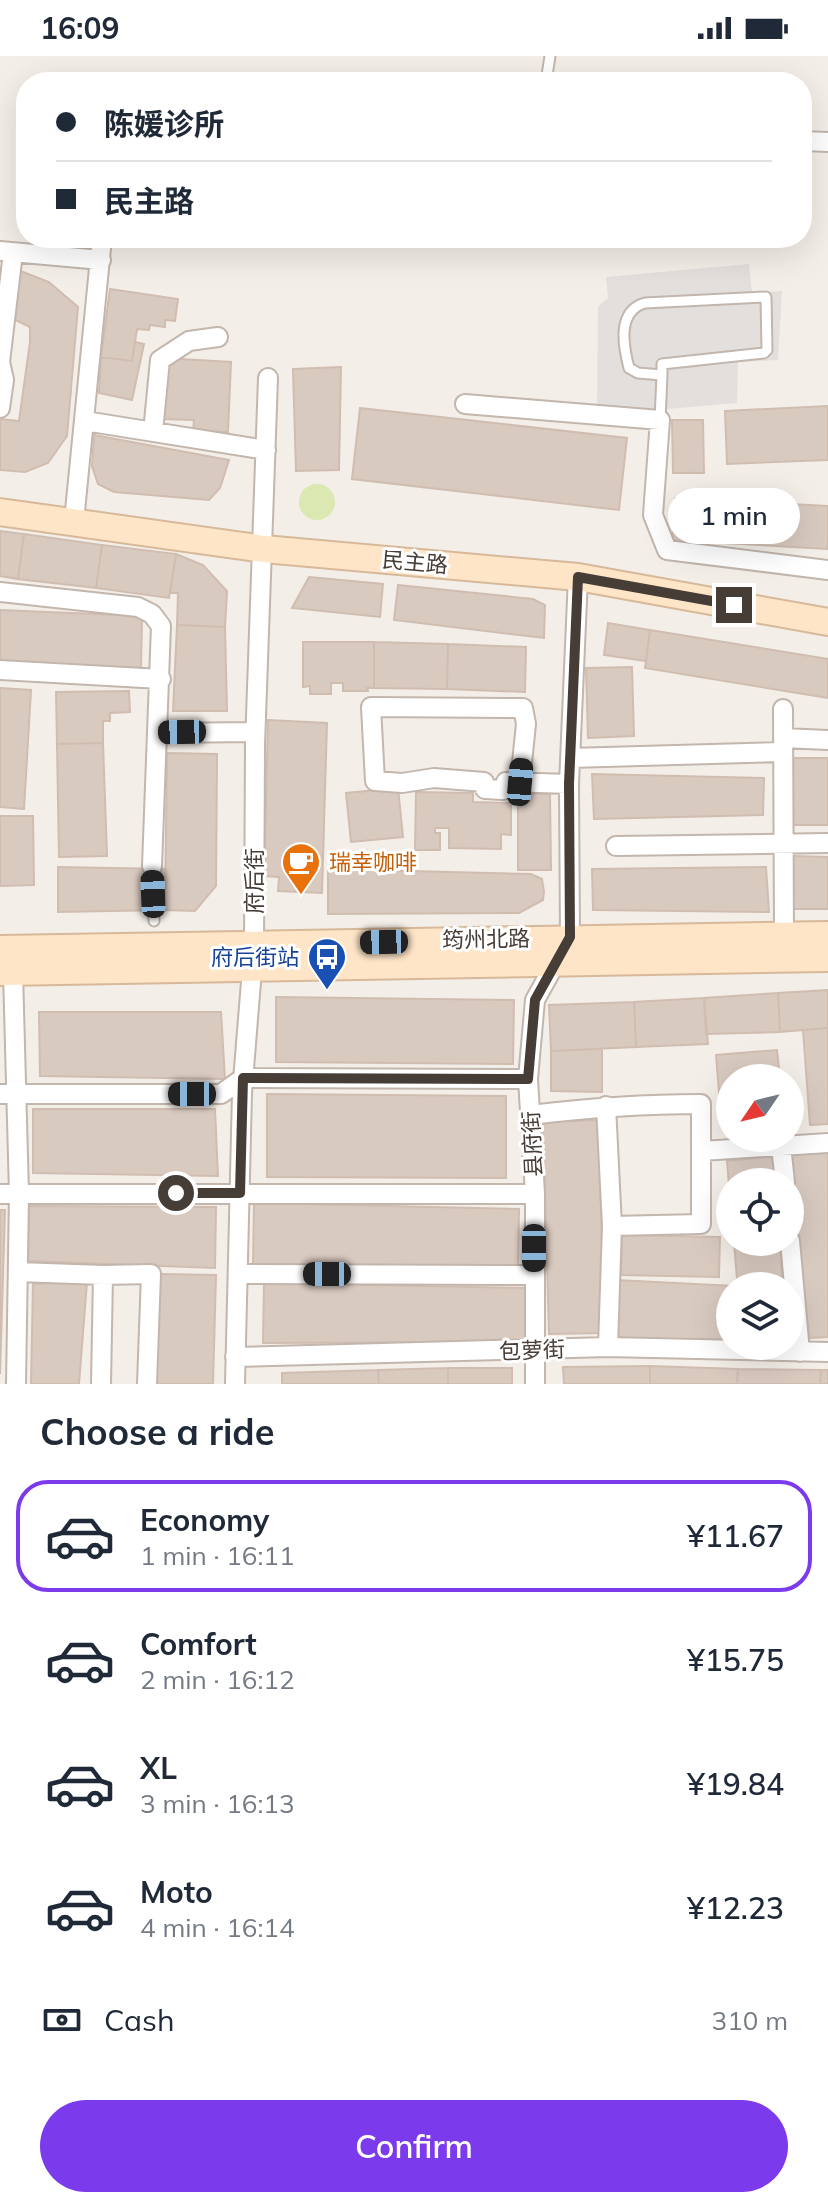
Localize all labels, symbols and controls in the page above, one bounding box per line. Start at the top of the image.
text: 16:09 [40,9,119,47]
text: 陈媛诊所 [104,105,224,143]
text: 民主路 [104,182,194,220]
callout: 1 min [668,489,800,545]
text: 1 min [700,499,768,532]
street label: 民主路 [381,545,449,579]
route end [716,587,752,623]
car [158,720,206,744]
car [506,757,534,807]
cafe icon: 瑞幸咖啡 [280,841,322,896]
street label: 府后街 [240,848,268,914]
place label: 瑞幸咖啡 [329,848,417,876]
car [140,870,166,918]
street label: 筠州北路 [442,924,530,954]
car [360,930,408,954]
bus stop icon: 府后街站 [306,936,348,991]
place label: 府后街站 [211,943,299,971]
north arrow [716,1064,804,1152]
map controls [716,1064,804,1360]
car [168,1082,216,1106]
street label: 县府街 [516,1110,548,1178]
button: locate [716,1168,804,1256]
route start [158,1175,194,1211]
car [522,1224,546,1272]
car [303,1262,351,1286]
button: layers [716,1272,804,1360]
street label: 包萝街 [499,1335,565,1365]
text: Choose a ride [40,1409,274,1454]
icon: car [44,1500,116,1572]
text: Economy [140,1501,269,1539]
text: ¥11.67 [687,1517,784,1555]
text: 1 min · 16:11 [140,1539,295,1572]
icon: car [44,1624,116,1696]
text: Comfort [140,1625,257,1663]
text: ¥15.75 [687,1641,784,1679]
text: 2 min · 16:12 [140,1663,295,1696]
icon: car [44,1748,116,1820]
text: XL [140,1749,177,1787]
text: ¥19.84 [687,1765,784,1803]
text: 3 min · 16:13 [140,1787,295,1820]
icon: car [44,1872,116,1944]
text: Moto [140,1873,213,1911]
text: ¥12.23 [687,1889,784,1927]
text: 4 min · 16:14 [140,1911,295,1944]
icon: cash [40,1998,84,2042]
text: Cash [104,2001,175,2039]
text: 310 m [712,2004,788,2037]
button: Confirm [40,2100,788,2192]

